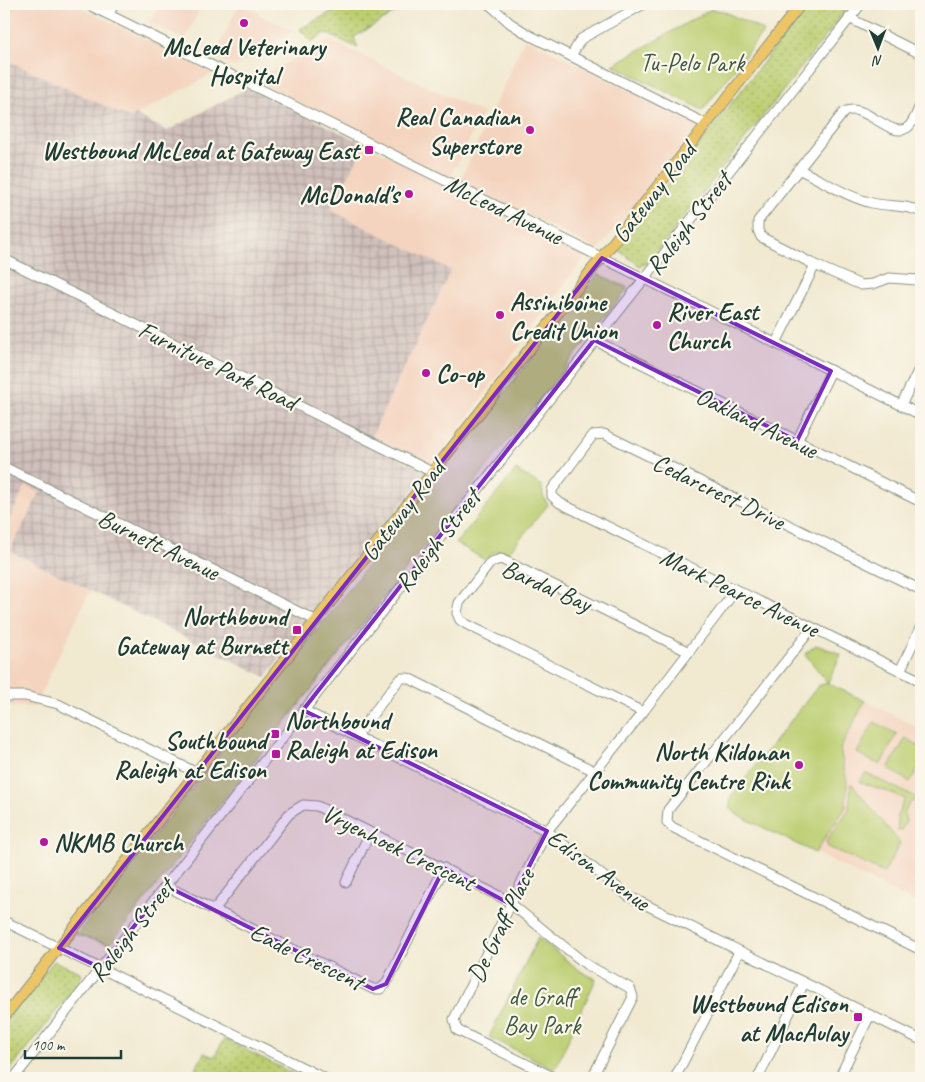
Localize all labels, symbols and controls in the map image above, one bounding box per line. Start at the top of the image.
marker: McLeod Veterinary Hospital [238,17,250,29]
north arrow [852,22,902,72]
place label: McLeod Veterinary Hospital [163,31,327,92]
park label: Tu-Pelo Park [640,47,746,79]
text: N [871,52,883,69]
place label: Real Canadian Superstore [395,101,523,162]
marker: Real Canadian Superstore [524,124,536,136]
street label: Gateway Road [605,133,706,249]
place label: Westbound McLeod at Gateway East [42,135,362,167]
marker: Westbound McLeod at Gateway East [363,144,375,156]
street label: Raleigh Street [639,163,741,281]
street label: McLeod Avenue [439,168,570,253]
place label: McDonald's [300,179,401,211]
marker: McDonald's [403,188,415,200]
place label: Assiniboine Credit Union [510,286,618,347]
place label: River East Church [667,296,761,357]
marker: Assiniboine Credit Union [494,309,506,321]
street label: Furniture Park Road [133,314,306,420]
marker: River East Church [651,319,663,331]
place label: Co-op [436,358,485,390]
marker: Co-op [420,367,432,379]
street label: Oakland Avenue [690,380,824,467]
street label: Cedarcrest Drive [647,446,792,538]
street label: Gateway Road [354,451,455,567]
street label: Raleigh Street [388,480,490,598]
street label: Burnett Avenue [93,502,226,589]
street label: Mark Pearce Avenue [655,541,826,646]
street label: Bardal Bay [497,552,599,621]
place label: Northbound Gateway at Burnett [116,601,291,662]
marker: Northbound Gateway at Burnett [291,624,303,636]
place label: Northbound Raleigh at Edison [285,705,439,766]
place label: Southbound Raleigh at Edison [114,725,271,786]
marker: Northbound Raleigh at Edison [269,728,281,740]
place label: North Kildonan Community Centre Rink [587,736,792,797]
marker: Southbound Raleigh at Edison [270,748,282,760]
marker: North Kildonan Community Centre Rink [793,759,805,771]
street label: Vryenhoek Crescent [317,797,483,900]
street label: Edison Avenue [541,822,658,919]
place label: NKMB Church [54,827,184,859]
marker: NKMB Church [38,836,50,848]
street label: De Graff Place [460,862,543,988]
street label: Raleigh Street [82,870,184,988]
street label: Eade Crescent [245,916,372,1000]
park label: de Graff Bay Park [504,981,582,1042]
place label: Westbound Edison at MacAulay [690,988,850,1049]
marker: Westbound Edison at MacAulay [852,1011,864,1023]
scale bar [25,1027,121,1059]
text: 100 m [32,1036,66,1055]

